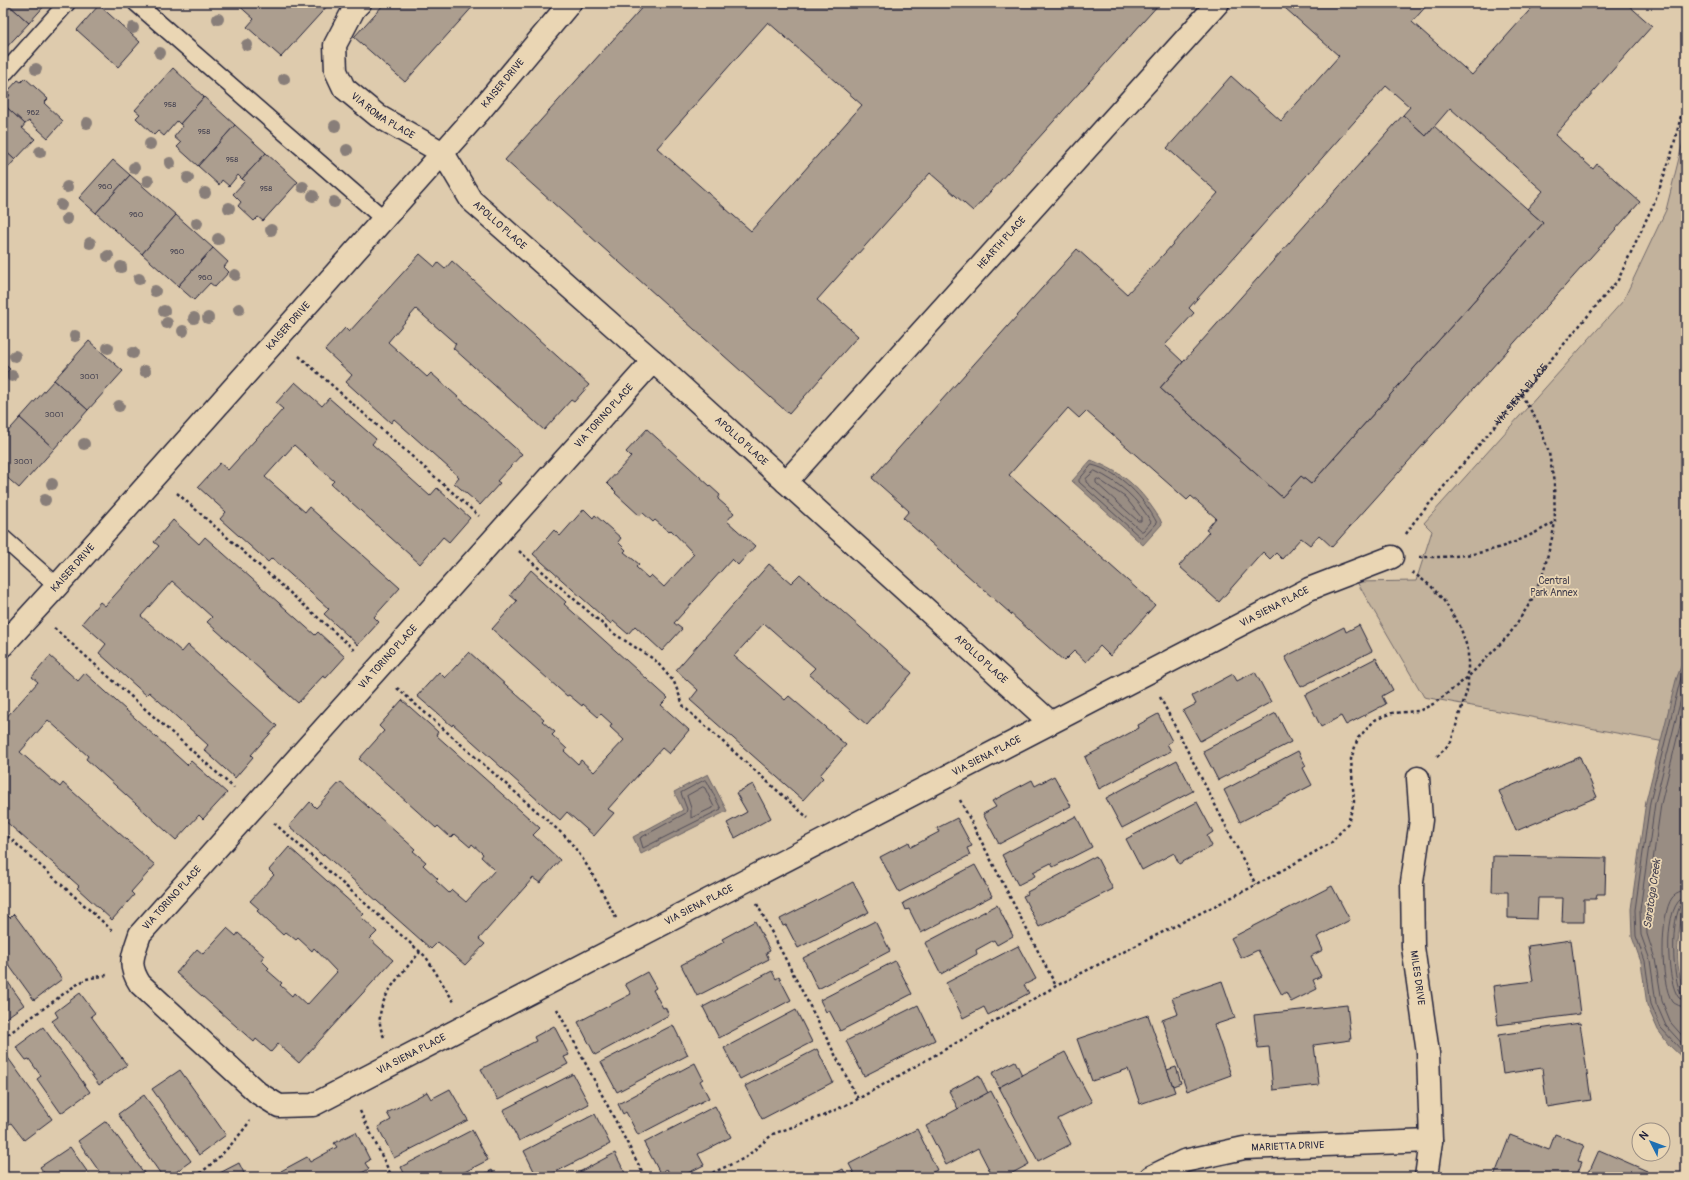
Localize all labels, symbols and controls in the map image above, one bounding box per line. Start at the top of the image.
street label: KAISER DRIVE [479,56,527,110]
street label: VIA ROMA PLACE [348,90,417,142]
house number: 958 [164,100,176,109]
house number: 962 [26,108,40,117]
house number: 958 [198,127,210,136]
house number: 958 [226,155,238,164]
house number: 960 [98,182,113,191]
house number: 958 [260,184,272,193]
street label: APOLLO PLACE [471,199,529,252]
house number: 960 [129,210,144,219]
street label: HEARTH PLACE [975,214,1029,272]
house number: 960 [170,247,185,256]
house number: 960 [198,273,213,282]
street label: KAISER DRIVE [264,299,313,353]
street label: VIA SIENA PLACE [1492,362,1550,428]
house number: 3001 [80,372,98,381]
street label: VIA TORINO PLACE [572,381,636,451]
house number: 3001 [45,410,63,419]
street label: APOLLO PLACE [712,414,770,468]
house number: 3001 [14,457,32,466]
street label: KAISER DRIVE [48,541,98,595]
park label: Central Park Annex [1530,575,1578,599]
street label: VIA SIENA PLACE [1238,584,1311,630]
street label: VIA TORINO PLACE [356,622,420,692]
street label: APOLLO PLACE [952,632,1010,686]
street label: VIA SIENA PLACE [950,733,1023,779]
water label: Saratoga Creek [1641,857,1663,929]
street label: VIA TORINO PLACE [140,863,204,933]
street label: VIA SIENA PLACE [663,882,736,928]
street label: MILES DRIVE [1408,950,1427,1006]
street label: VIA SIENA PLACE [375,1031,448,1077]
north arrow [1631,1122,1671,1162]
text: N [1637,1128,1652,1143]
street label: MARIETTA DRIVE [1251,1139,1325,1154]

